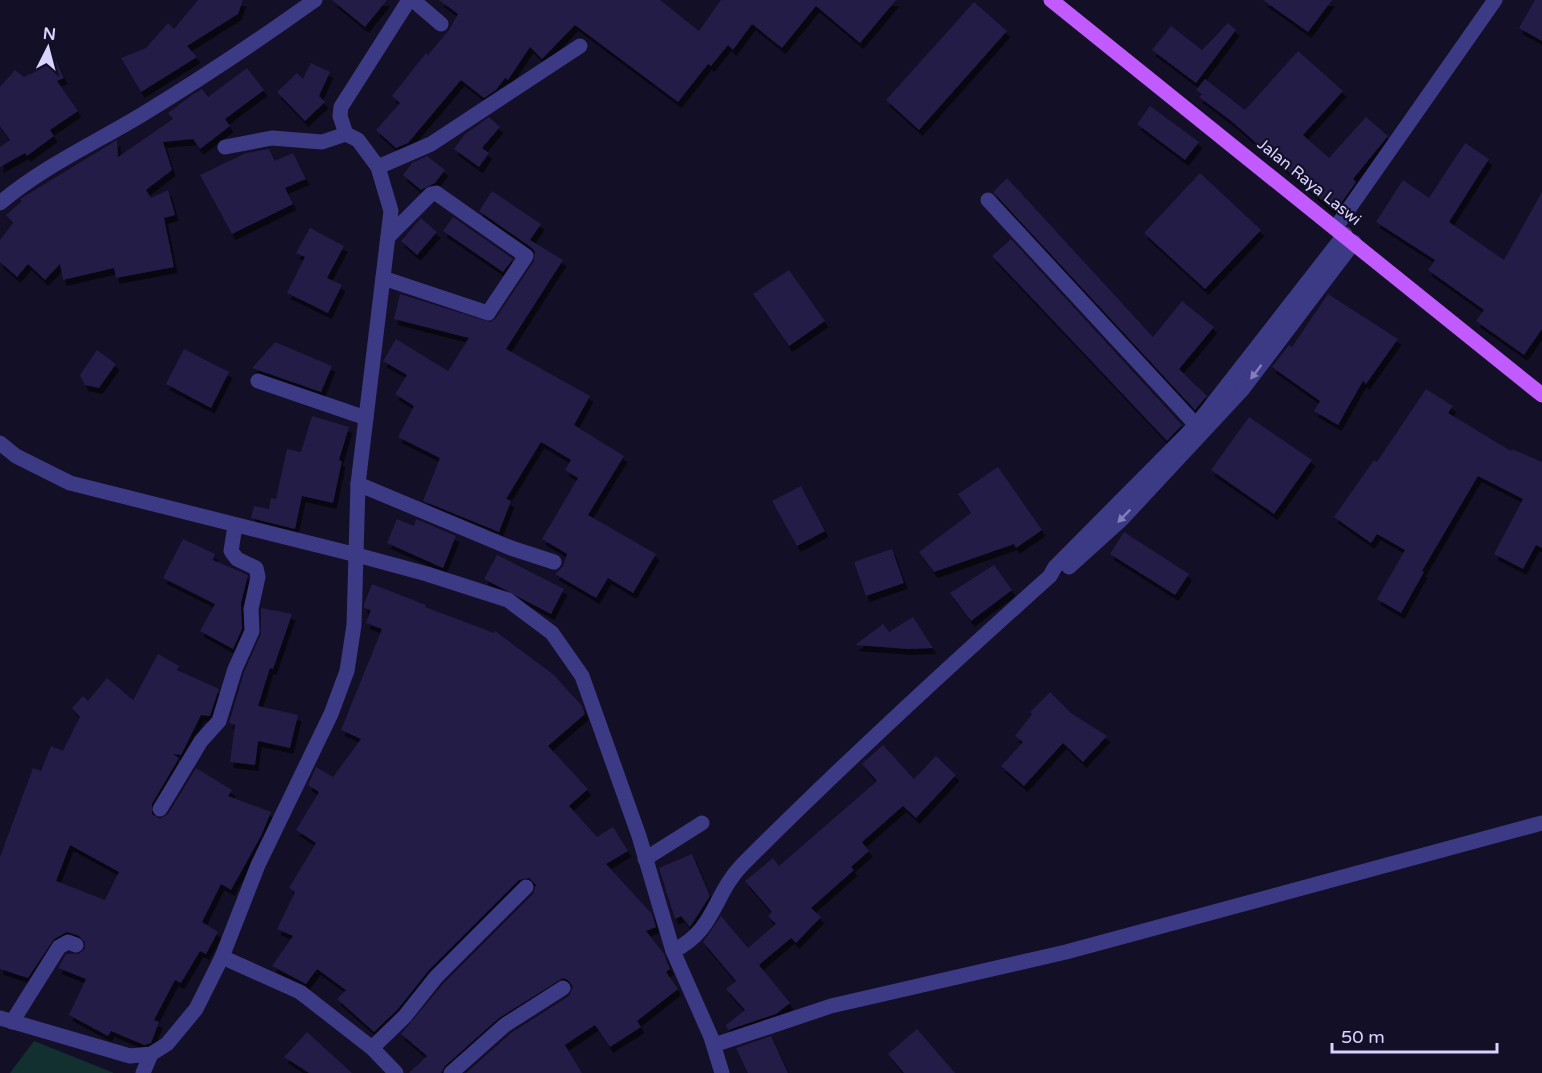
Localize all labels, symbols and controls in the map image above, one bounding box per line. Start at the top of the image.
north arrow [18,18,78,78]
text: N [42,23,57,45]
street label: Jalan Raya Laswi [1253,134,1365,230]
one-way arrow [1250,365,1262,380]
one-way arrow [1117,508,1131,523]
scale bar [1332,1016,1497,1054]
text: 50 m [1341,1026,1385,1048]

